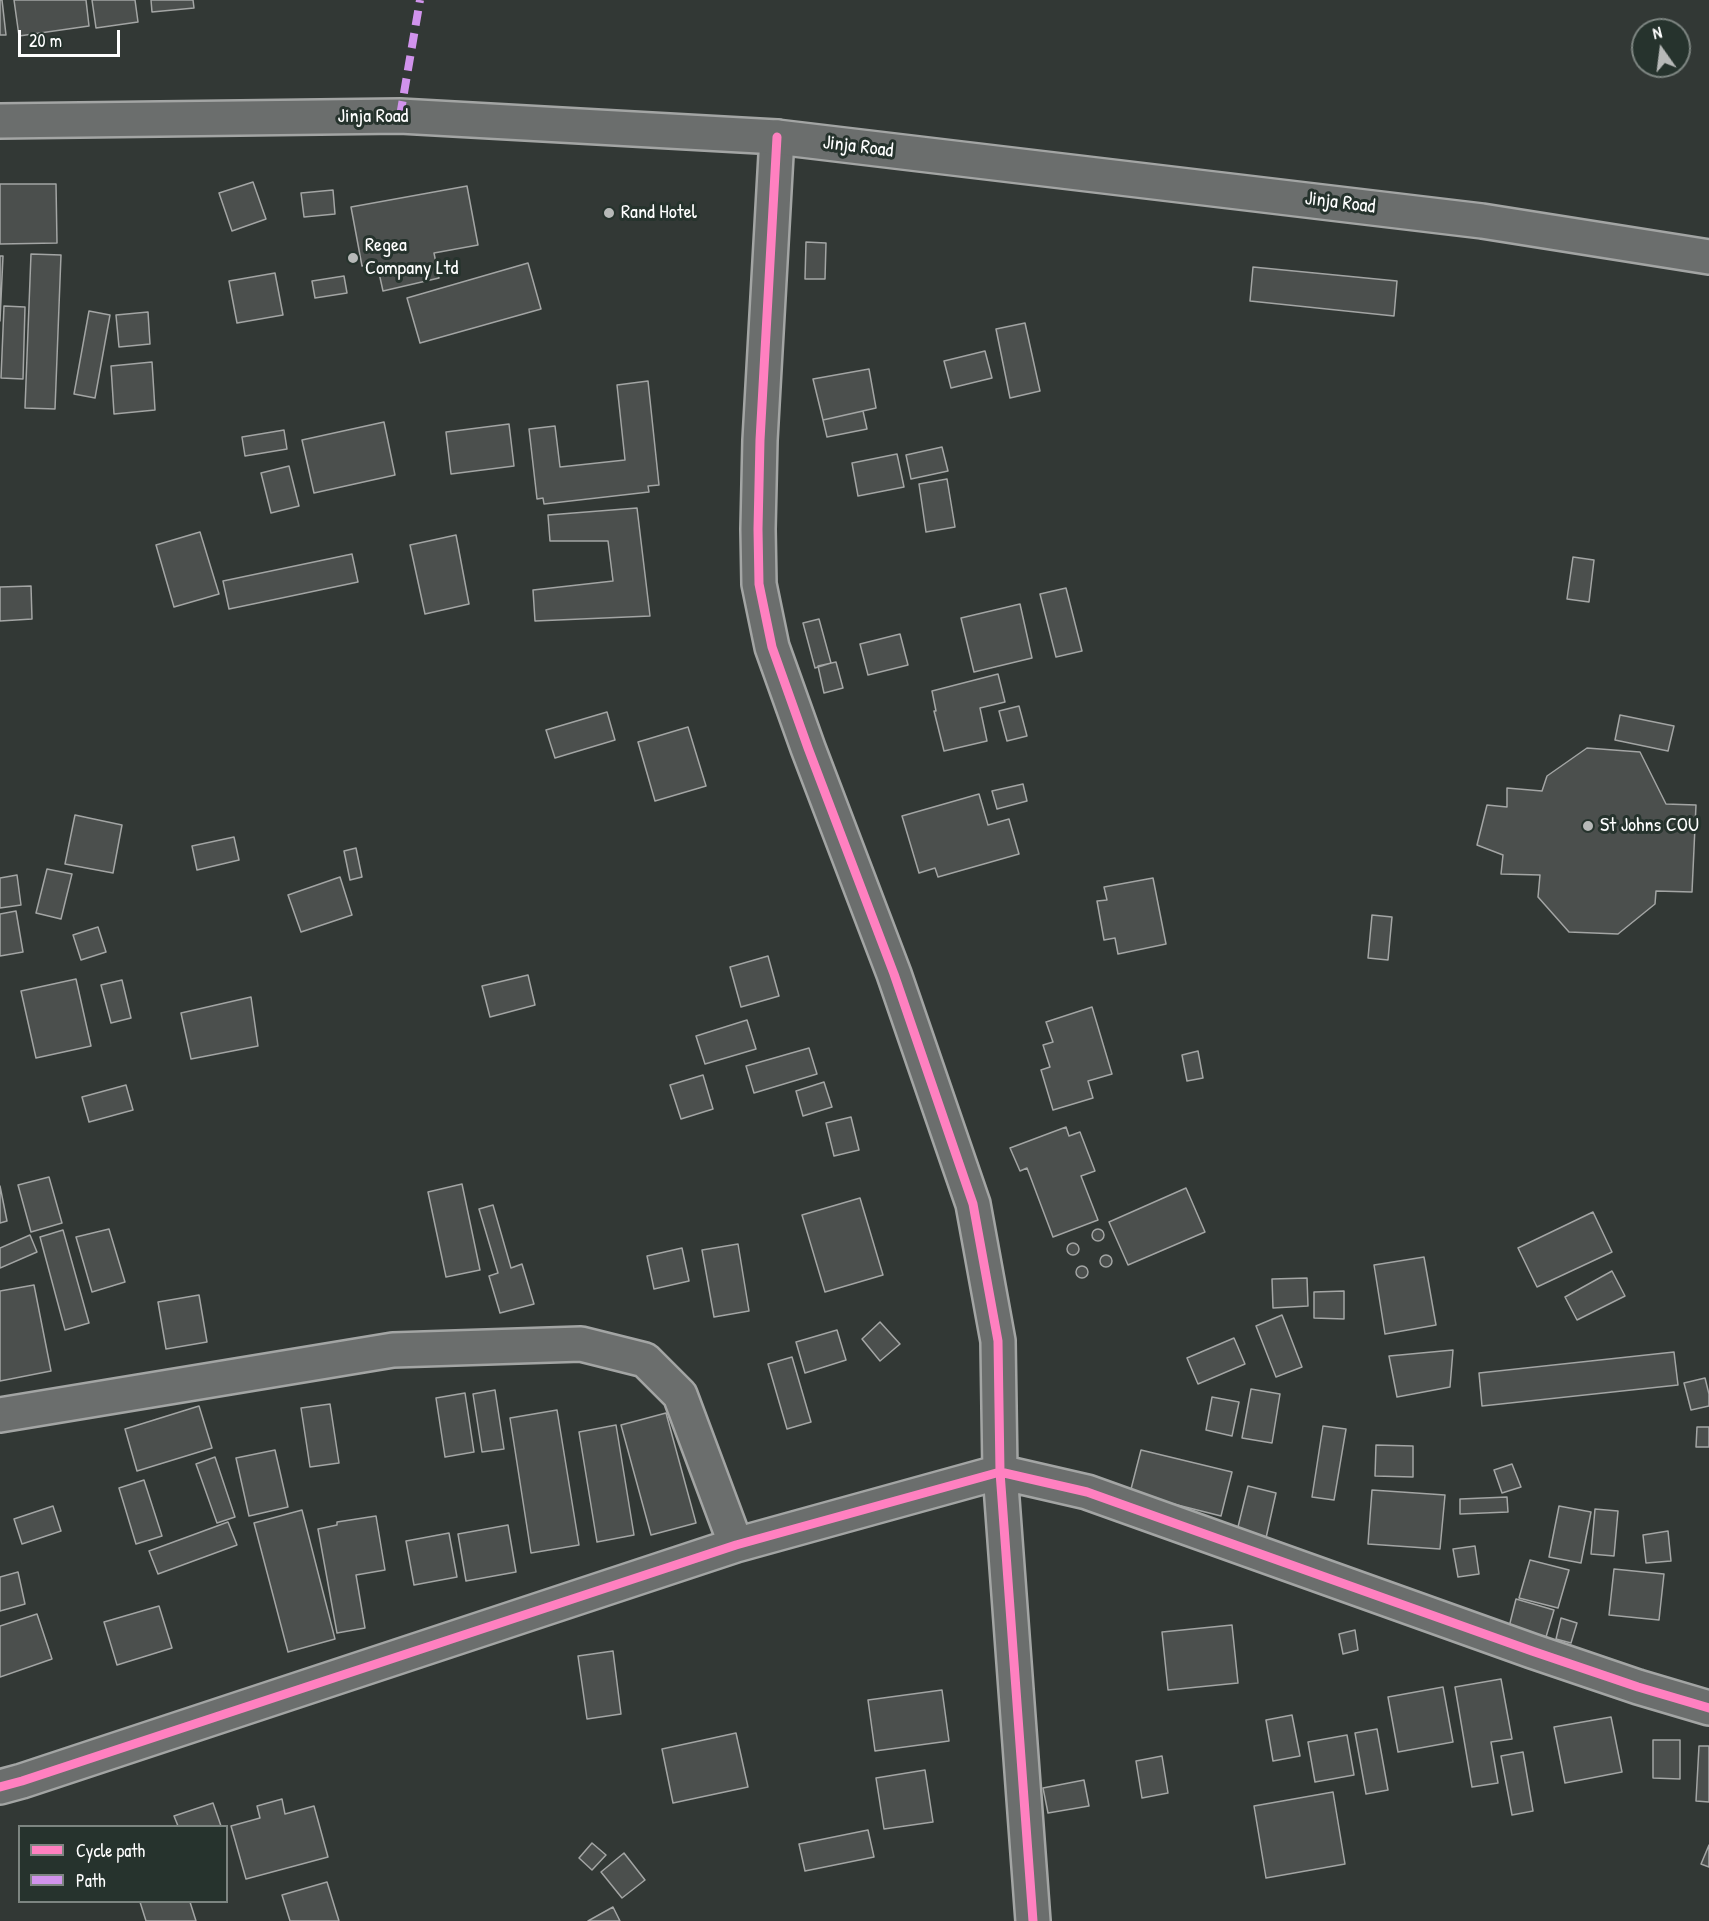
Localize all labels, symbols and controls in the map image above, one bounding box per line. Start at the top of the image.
scale bar [21,18,123,56]
north arrow [1631,18,1691,78]
text: N [1650,21,1664,44]
text: 20 m [29,28,62,53]
street label: Jinja Road [338,105,408,129]
street label: Jinja Road [821,131,895,163]
street label: Jinja Road [1303,187,1377,219]
place label: Rand Hotel [621,201,697,225]
marker: Rand Hotel [602,206,616,220]
place label: Regea Company Ltd [365,234,458,281]
marker: Regea Company Ltd [346,251,360,265]
place label: St Johns COU [1600,814,1699,838]
marker: St Johns COU [1581,819,1595,833]
legend [18,1825,228,1903]
text: Cycle path [76,1838,145,1863]
text: Path [76,1868,105,1893]

